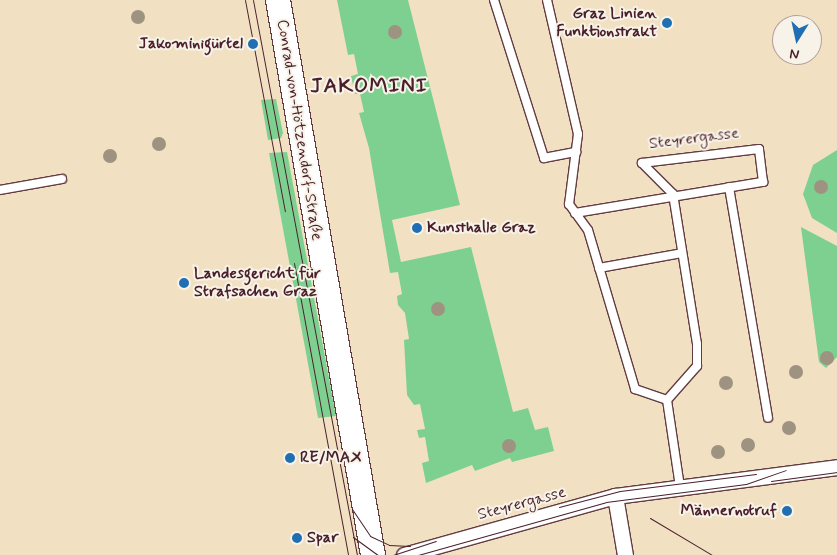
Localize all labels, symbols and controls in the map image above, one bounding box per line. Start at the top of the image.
place label: Graz Linien Funktionstrakt [556,4,657,42]
north arrow [772,15,822,65]
marker: Graz Linien Funktionstrakt [661,17,673,29]
street label: Conrad-von-Hötzendorf-Straße [272,18,326,242]
place label: Jakominigürtel [139,34,243,54]
marker: Jakominigürtel [247,38,259,50]
text: N [788,44,801,63]
district label: JAKOMINI [313,73,425,99]
street label: Steyrergasse [648,124,740,154]
place label: Kunsthalle Graz [427,218,535,238]
marker: Kunsthalle Graz [411,222,423,234]
place label: Landesgericht für Strafsachen Graz [194,264,321,302]
marker: Landesgericht für Strafsachen Graz [178,277,190,289]
place label: RE/MAX [300,448,362,468]
marker: RE/MAX [284,452,296,464]
street label: Steyrergasse [476,483,568,525]
place label: Männernotruf [681,501,777,521]
marker: Männernotruf [781,505,793,517]
place label: Spar [307,528,339,548]
marker: Spar [291,532,303,544]

